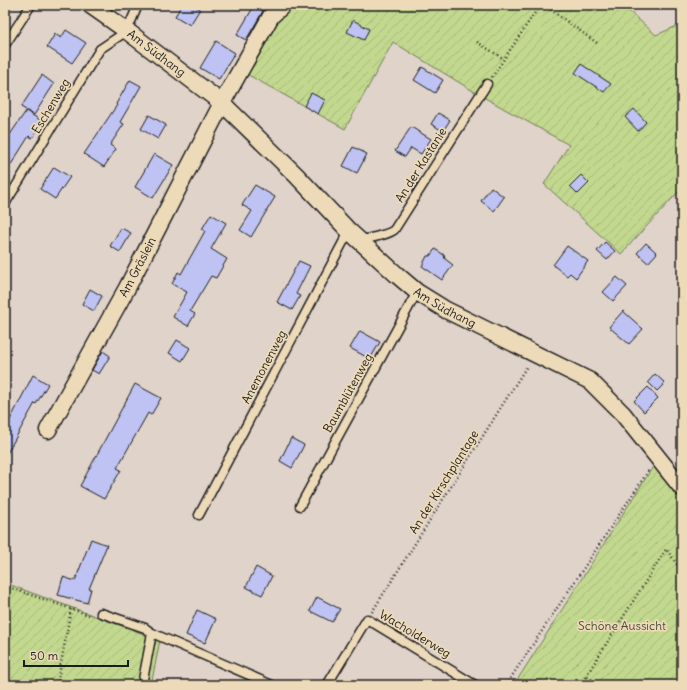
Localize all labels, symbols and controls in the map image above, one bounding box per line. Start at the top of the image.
street label: Am Südhang [124,26,189,80]
street label: Eschenweg [28,76,73,136]
street label: An der Kastanie [392,125,450,205]
street label: Am Gräslein [115,234,159,300]
street label: Am Südhang [411,284,479,331]
street label: Anemonenweg [238,327,289,406]
street label: Baumblütenweg [320,350,376,435]
street label: An der Kirschplantage [406,427,482,536]
street label: Wacholderweg [377,606,454,661]
park label: Schöne Aussicht [578,618,666,633]
scale bar [24,642,128,668]
text: 50 m [30,648,59,663]

